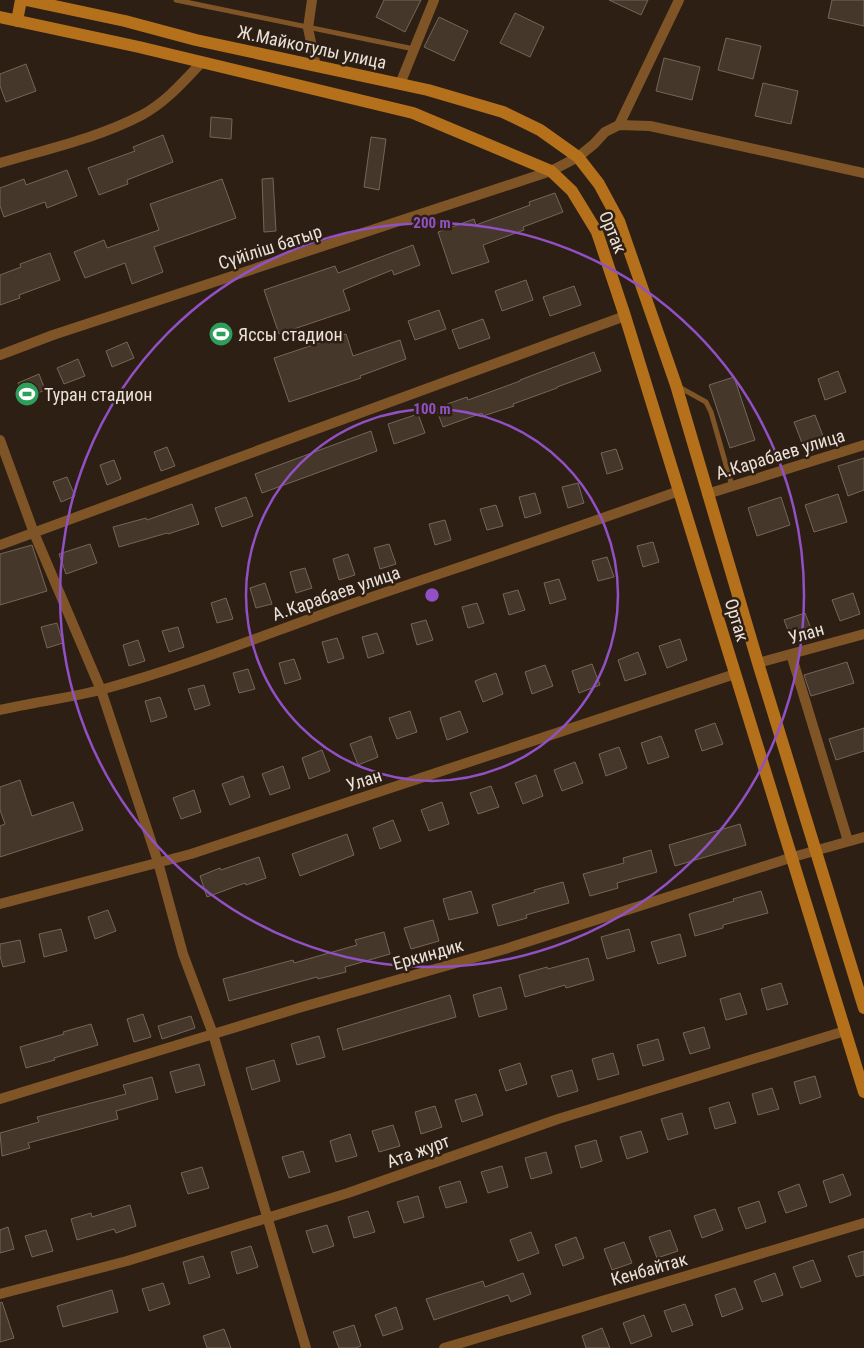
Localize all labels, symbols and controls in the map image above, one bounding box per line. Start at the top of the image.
street label: Ж.Майкотулы улица [236,21,388,73]
street label: Ортак [595,208,631,257]
text: 200 m [413,214,451,232]
street label: Сүйіліш батыр [216,220,325,274]
sports icon: Яссы стадион [208,321,234,347]
place label: Яссы стадион [238,324,343,345]
sports icon: Туран стадион [14,381,40,407]
place label: Туран стадион [44,384,152,405]
text: 100 m [413,400,451,418]
street label: А.Карабаев улица [713,424,847,484]
street label: А.Карабаев улица [269,561,403,625]
centre of rings [423,586,441,604]
street label: Ортак [721,596,754,644]
street label: Улан [786,618,826,648]
street label: Улан [344,764,384,796]
street label: Еркиндик [390,934,466,974]
street label: Ата журт [384,1130,453,1172]
street label: Кенбайтак [608,1248,690,1290]

